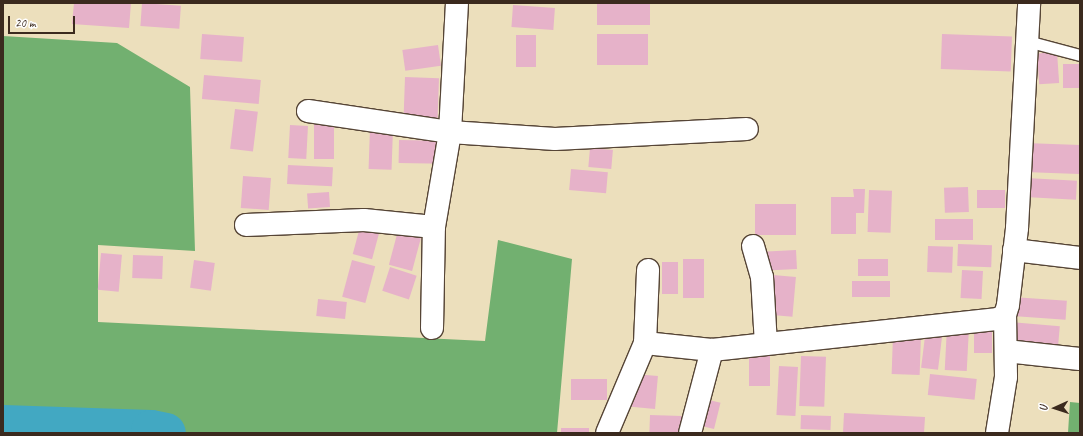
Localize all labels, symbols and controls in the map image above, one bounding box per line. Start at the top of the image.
scale bar [10,8,77,34]
text: 20 m [15,15,35,31]
north arrow [1035,388,1075,428]
text: U [1036,406,1050,412]

